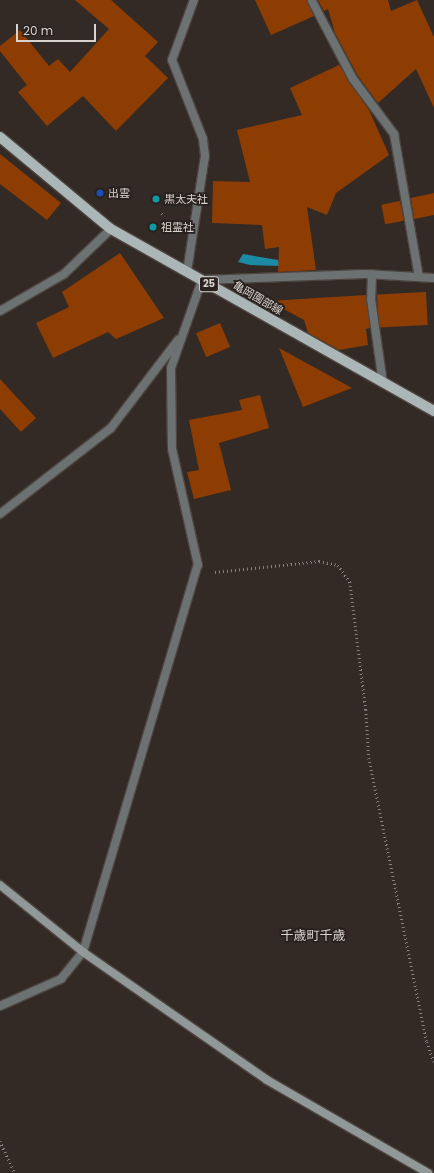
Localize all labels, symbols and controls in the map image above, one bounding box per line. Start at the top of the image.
scale bar [18,16,98,42]
text: 20 m [23,22,53,39]
place label: 出雲 [108,186,130,200]
marker: 出雲 [95,188,105,198]
place label: 黒太夫社 [164,192,208,206]
marker: 黒太夫社 [151,194,161,204]
place label: 祖霊社 [161,220,194,234]
marker: 祖霊社 [148,222,158,232]
road number: 25 [198,276,220,292]
street label: 亀岡園部線 [231,279,285,317]
district label: 千歳町千歳 [281,928,345,944]

